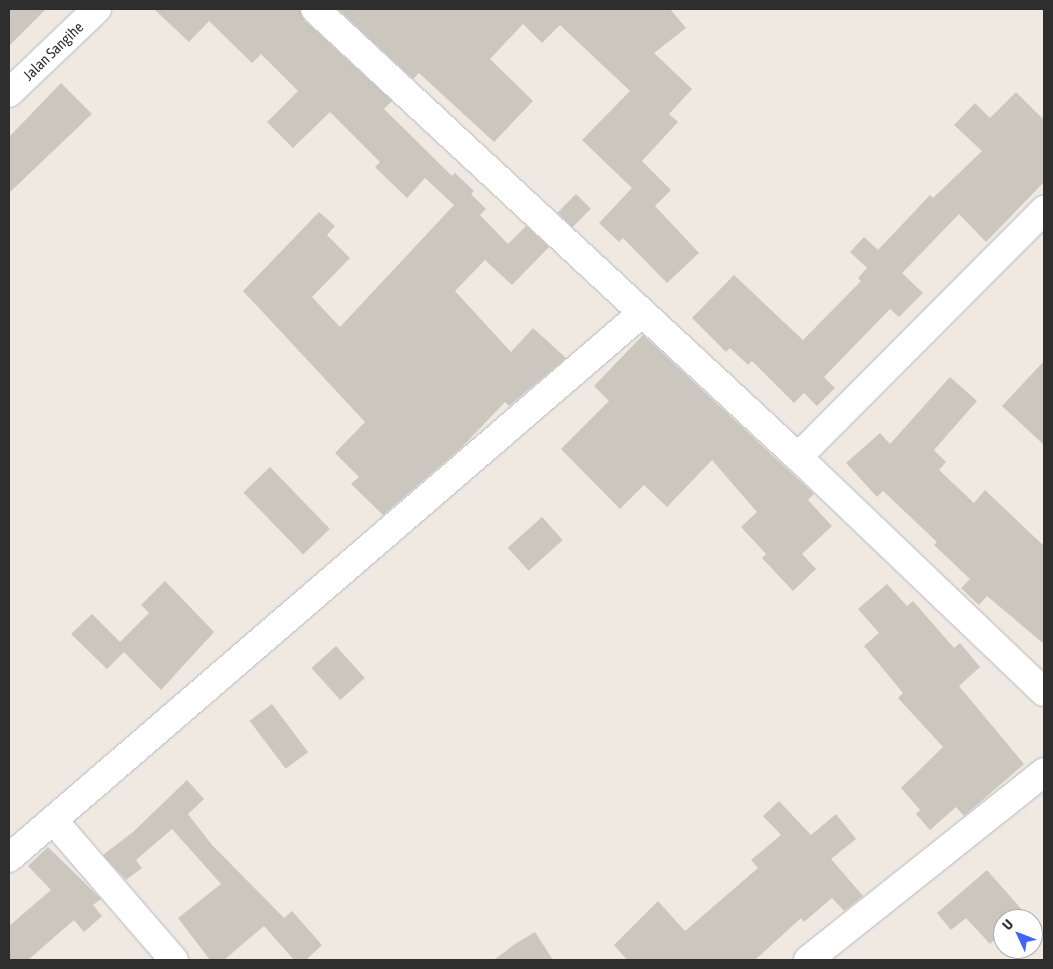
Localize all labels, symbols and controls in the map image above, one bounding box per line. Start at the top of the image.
street label: Jalan Sangihe [19,18,87,84]
north arrow [993,909,1043,959]
text: U [999,916,1016,933]

